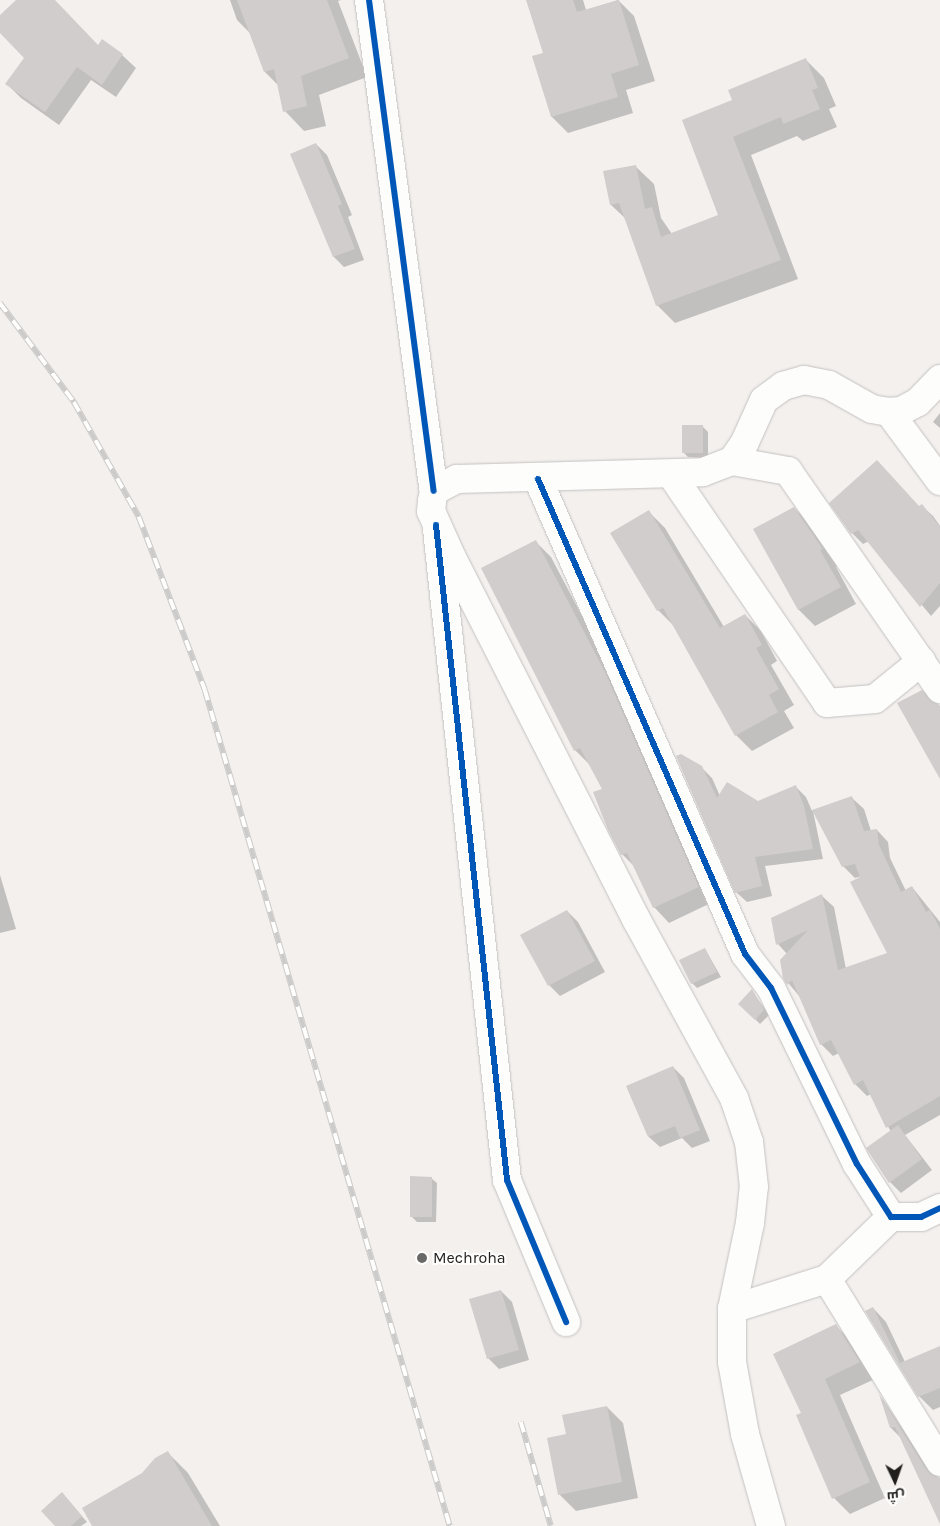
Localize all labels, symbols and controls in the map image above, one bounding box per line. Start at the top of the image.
place label: Mechroha [433,1248,506,1268]
marker: Mechroha [415,1251,429,1265]
north arrow [870,1456,920,1506]
text: ش [886,1488,905,1505]

